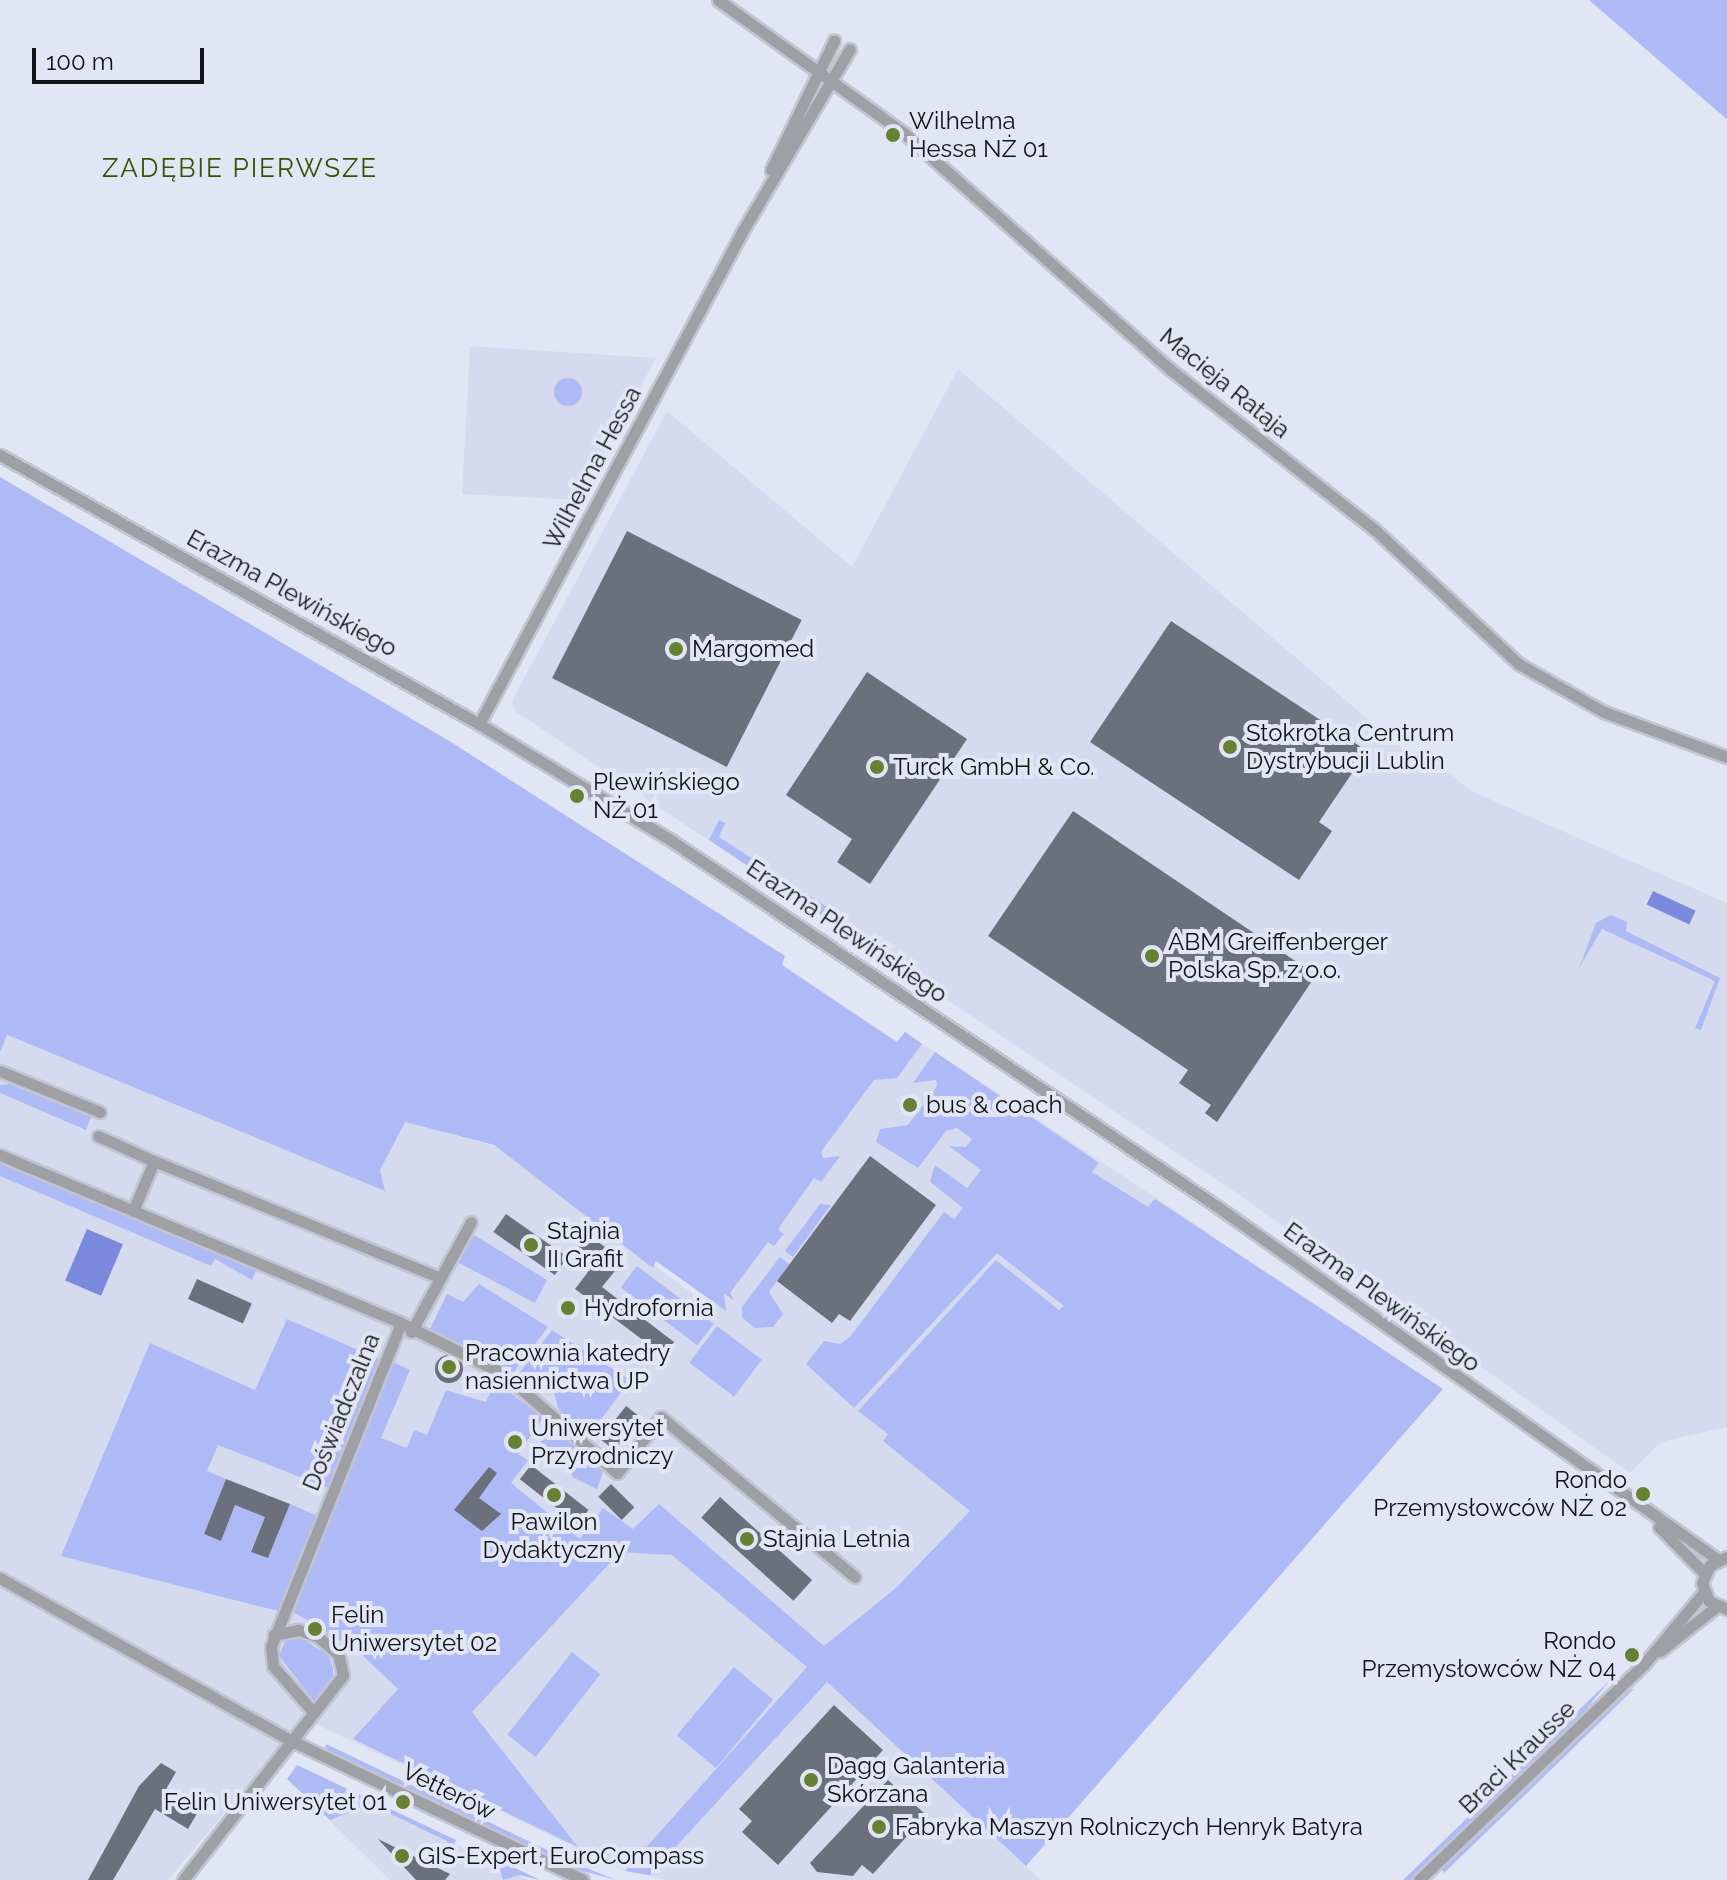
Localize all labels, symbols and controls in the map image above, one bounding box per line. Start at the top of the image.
scale bar [36,32,208,82]
text: 100 m [46,47,114,76]
place label: Wilhelma Hessa NŻ 01 [909,107,1048,163]
marker: Wilhelma Hessa NŻ 01 [884,126,902,144]
district label: ZADĘBIE PIERWSZE [102,153,378,185]
street label: Macieja Rataja [1154,322,1296,444]
street label: Wilhelma Hessa [537,382,647,554]
street label: Erazma Plewińskiego [182,523,402,663]
place label: Margomed [692,635,814,663]
marker: Margomed [667,640,685,658]
place label: Stokrotka Centrum Dystrybucji Lublin [1246,719,1454,775]
marker: Stokrotka Centrum Dystrybucji Lublin [1221,738,1239,756]
place label: Turck GmbH & Co. [893,753,1095,781]
marker: Turck GmbH & Co. [868,758,886,776]
place label: Plewińskiego NŻ 01 [593,768,740,824]
marker: Plewińskiego NŻ 01 [568,787,586,805]
street label: Erazma Plewińskiego [741,853,953,1009]
place label: ABM Greiffenberger Polska Sp. z o.o. [1168,928,1388,984]
marker: ABM Greiffenberger Polska Sp. z o.o. [1143,947,1161,965]
place label: bus & coach [926,1091,1062,1119]
marker: bus & coach [901,1096,919,1114]
street label: Erazma Plewińskiego [1278,1216,1486,1378]
place label: Stajnia II Grafit [547,1217,624,1273]
marker: Stajnia II Grafit [522,1236,540,1254]
place label: Hydrofornia [584,1294,714,1322]
marker: Hydrofornia [559,1299,577,1317]
street label: Doświadczalna [296,1329,386,1495]
place label: Pracownia katedry nasiennictwa UP [465,1339,670,1395]
marker: Pracownia katedry nasiennictwa UP [440,1358,458,1376]
place label: Uniwersytet Przyrodniczy [531,1414,674,1470]
marker: Uniwersytet Przyrodniczy [506,1433,524,1451]
place label: Rondo Przemysłowców NŻ 02 [1373,1466,1627,1522]
marker: Rondo Przemysłowców NŻ 02 [1634,1485,1652,1503]
marker: Pawilon Dydaktyczny [545,1486,563,1504]
place label: Pawilon Dydaktyczny [483,1508,625,1564]
place label: Stajnia Letnia [763,1525,910,1553]
marker: Stajnia Letnia [738,1530,756,1548]
place label: Felin Uniwersytet 02 [331,1601,497,1657]
marker: Felin Uniwersytet 02 [306,1620,324,1638]
place label: Rondo Przemysłowców NŻ 04 [1361,1627,1616,1683]
marker: Rondo Przemysłowców NŻ 04 [1623,1646,1641,1664]
street label: Braci Krausse [1453,1694,1581,1820]
place label: Dagg Galanteria Skórzana [827,1752,1005,1808]
street label: Vetterów [398,1756,500,1826]
marker: Dagg Galanteria Skórzana [802,1771,820,1789]
place label: Felin Uniwersytet 01 [164,1788,387,1816]
marker: Felin Uniwersytet 01 [394,1793,412,1811]
place label: Fabryka Maszyn Rolniczych Henryk Batyra [895,1813,1363,1841]
marker: Fabryka Maszyn Rolniczych Henryk Batyra [870,1818,888,1836]
place label: GIS-Expert, EuroCompass [418,1842,704,1870]
marker: GIS-Expert, EuroCompass [393,1847,411,1865]

